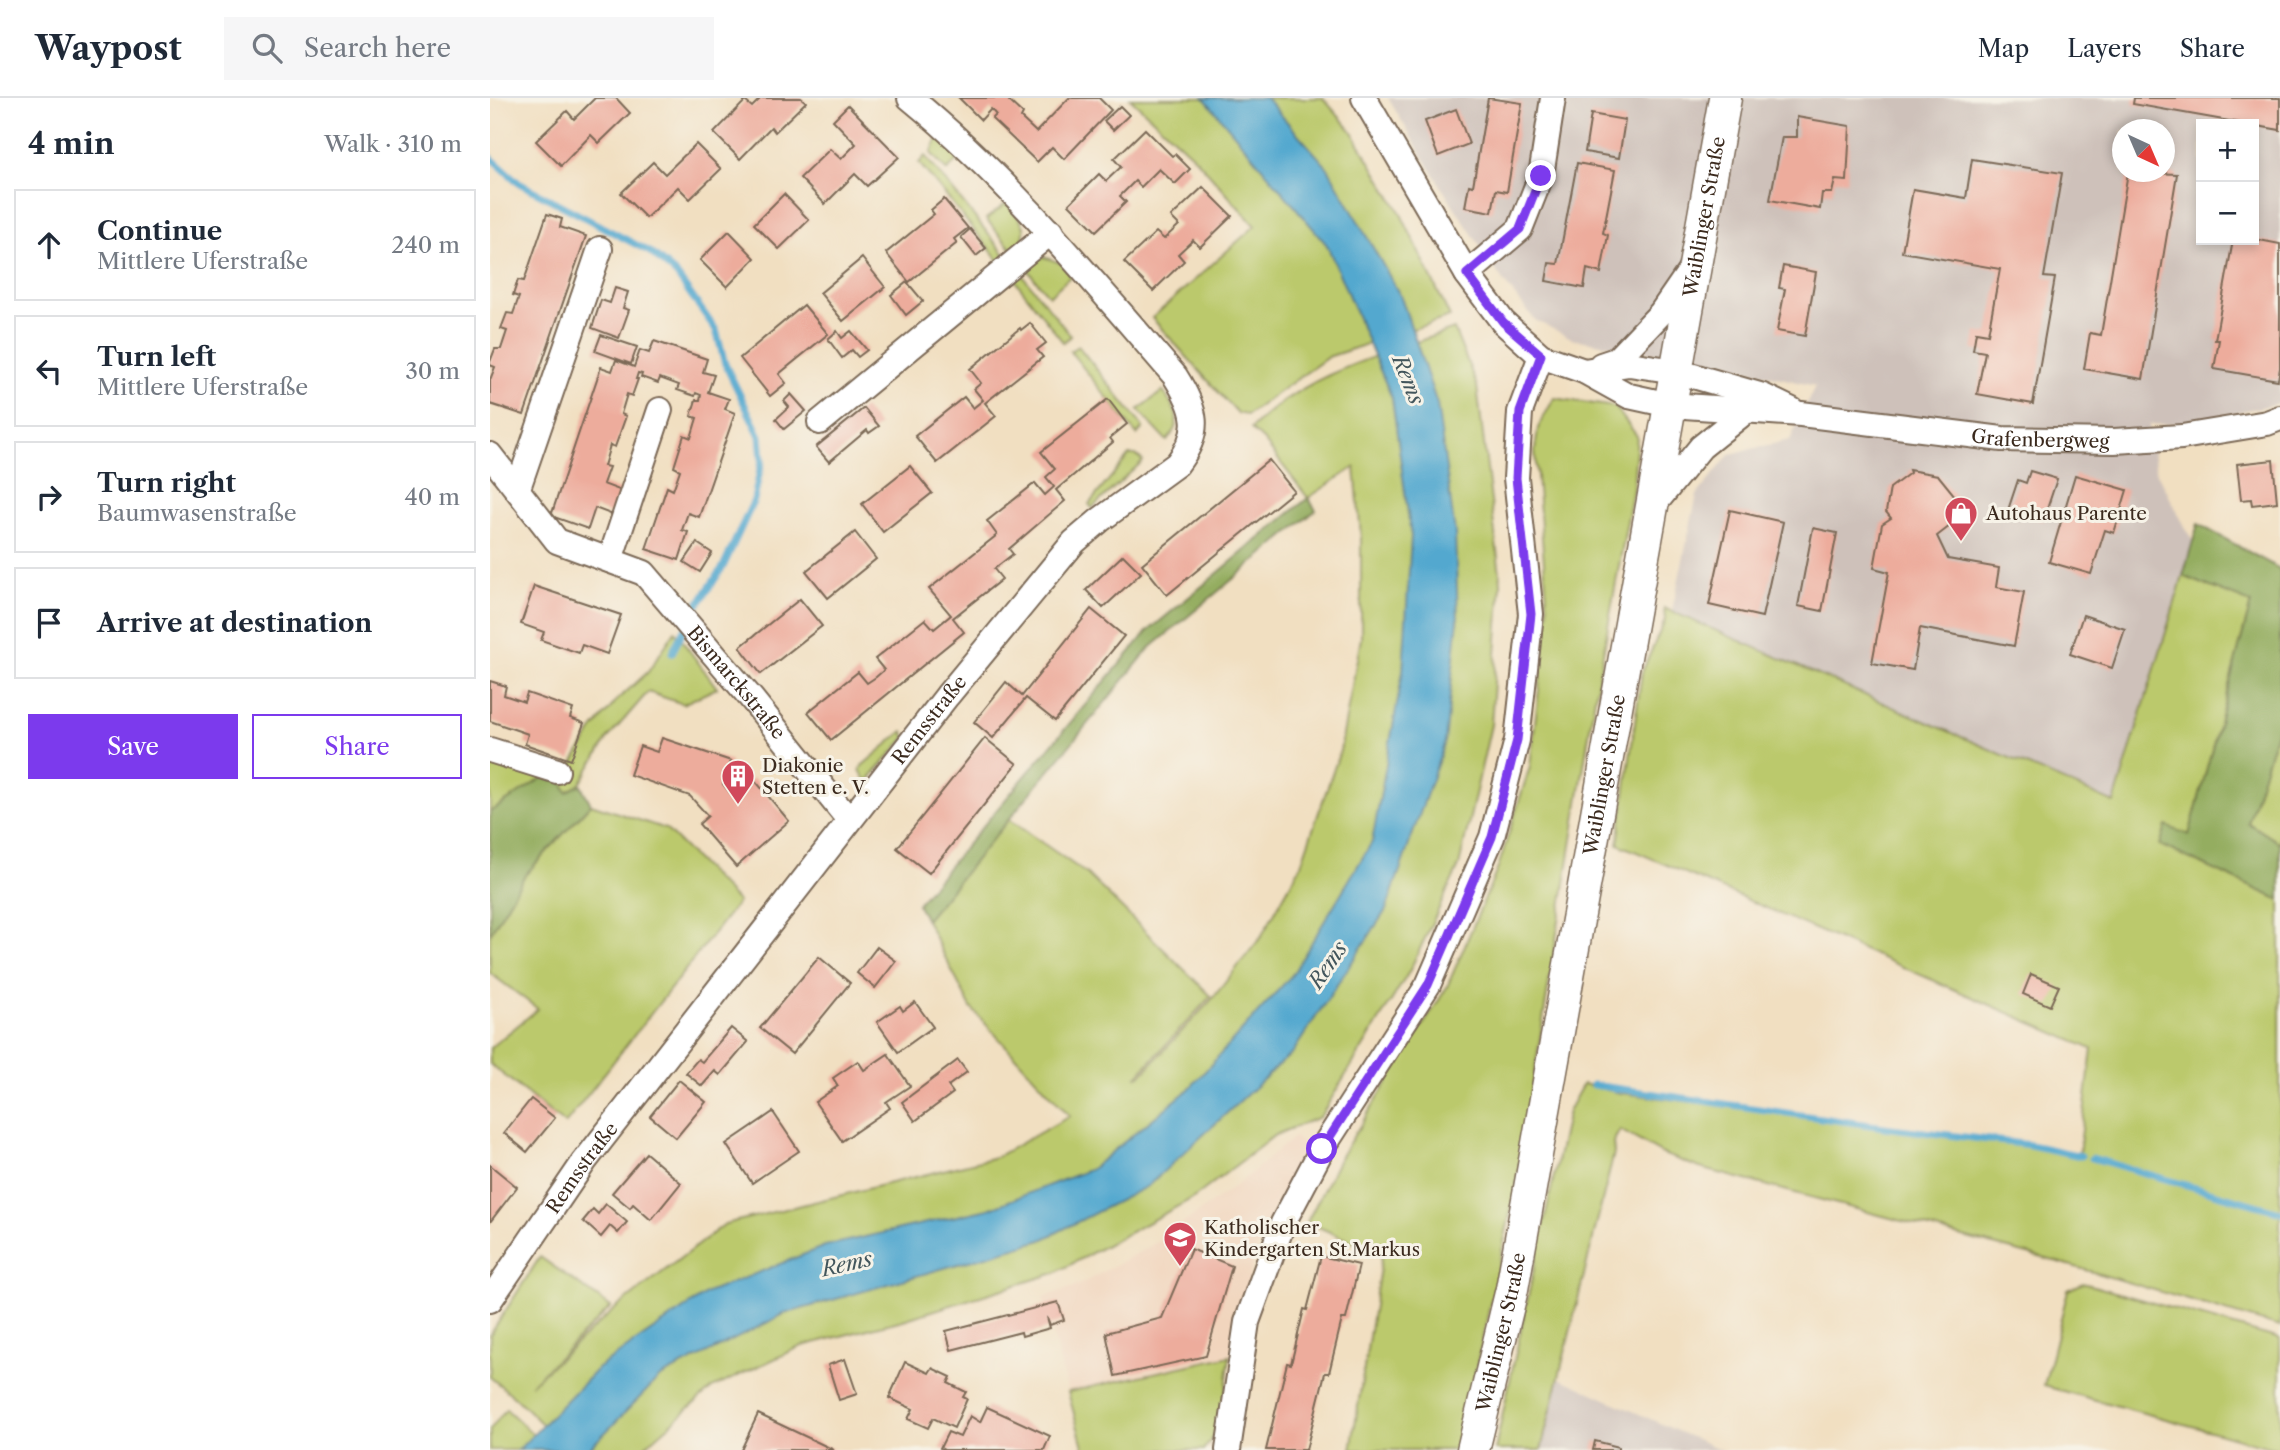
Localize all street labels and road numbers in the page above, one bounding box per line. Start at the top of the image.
street label: Waiblinger Straße [1678,135,1730,300]
street label: Grafenbergweg [1970,424,2111,453]
street label: Bismarckstraße [682,621,790,744]
street label: Remsstraße [887,671,971,769]
street label: Waiblinger Straße [1579,693,1630,858]
street label: Remsstraße [541,1118,623,1218]
street label: Waiblinger Straße [1471,1251,1530,1415]

